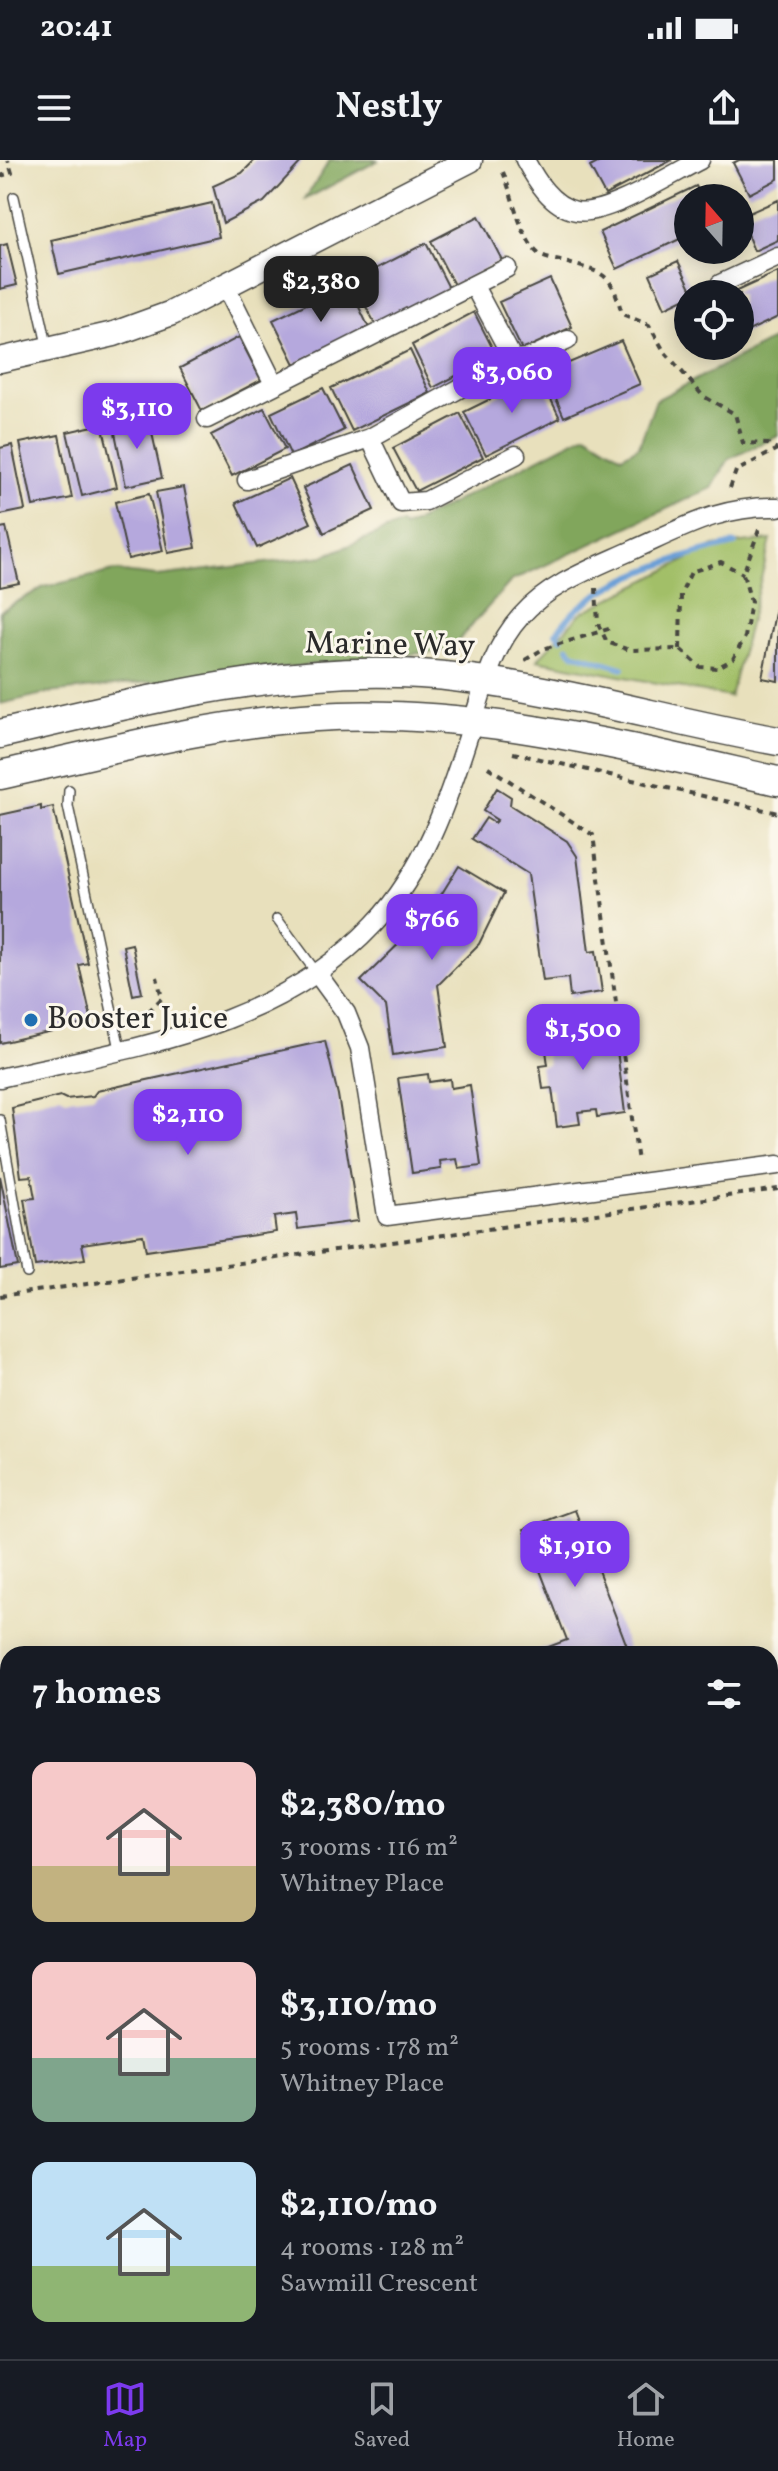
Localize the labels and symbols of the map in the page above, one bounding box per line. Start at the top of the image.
north arrow [674,184,754,264]
pin: $2,380 [256,256,386,324]
pin: $3,060 [447,347,577,415]
pin: $3,110 [72,383,202,451]
street label: Marine Way [304,623,476,669]
pin: $766 [385,894,479,962]
place label: Booster Juice [47,998,228,1042]
pin: $1,500 [518,1004,648,1072]
marker: Booster Juice [22,1011,40,1029]
pin: $2,110 [123,1089,253,1157]
pin: $1,910 [510,1521,640,1589]

